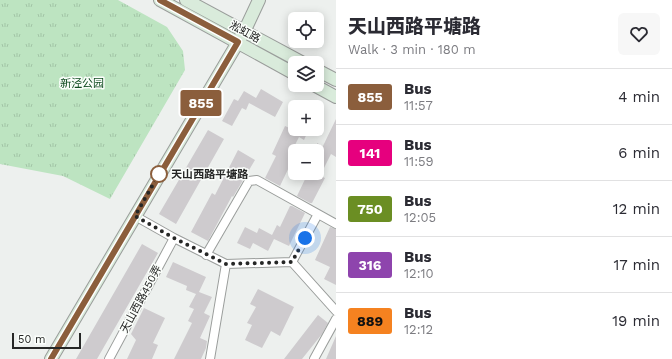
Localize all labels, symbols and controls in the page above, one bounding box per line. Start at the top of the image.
map controls [288,12,324,180]
button: locate [288,12,324,48]
button: heart [618,13,660,55]
text: 天山西路平塘路 [348,15,481,38]
street label: 淞虹路 [227,19,263,45]
text: Walk · 3 min · 180 m [348,42,476,57]
button: layers [288,56,324,92]
park label: 新泾公园 [60,77,104,90]
text: Bus [404,80,432,98]
text: 4 min [618,88,660,106]
text: 855 [357,89,383,105]
line badge: 855 [178,90,224,116]
text: 855 [188,95,214,111]
text: 11:57 [404,98,433,113]
button: + [288,100,324,136]
text: Bus [404,136,432,154]
button: − [288,144,324,180]
text: 6 min [618,144,660,162]
text: 141 [360,145,380,161]
text: 11:59 [404,154,434,169]
marker: 天山西路平塘路 [150,165,168,183]
place label: 天山西路平塘路 [171,168,249,181]
text: Bus [404,192,432,210]
text: 12 min [613,200,660,218]
text: 750 [357,201,383,217]
text: 12:05 [404,210,436,225]
your location [295,228,315,248]
text: Bus [404,248,432,266]
text: 17 min [613,256,660,274]
text: 316 [359,257,381,273]
street label: 天山西路450弄 [118,263,164,335]
text: 12:10 [404,266,434,281]
text: Bus [404,304,432,322]
text: 19 min [612,312,660,330]
text: 889 [357,313,383,329]
text: 12:12 [404,322,433,337]
scale bar [12,331,81,350]
text: 50 m [18,333,45,346]

